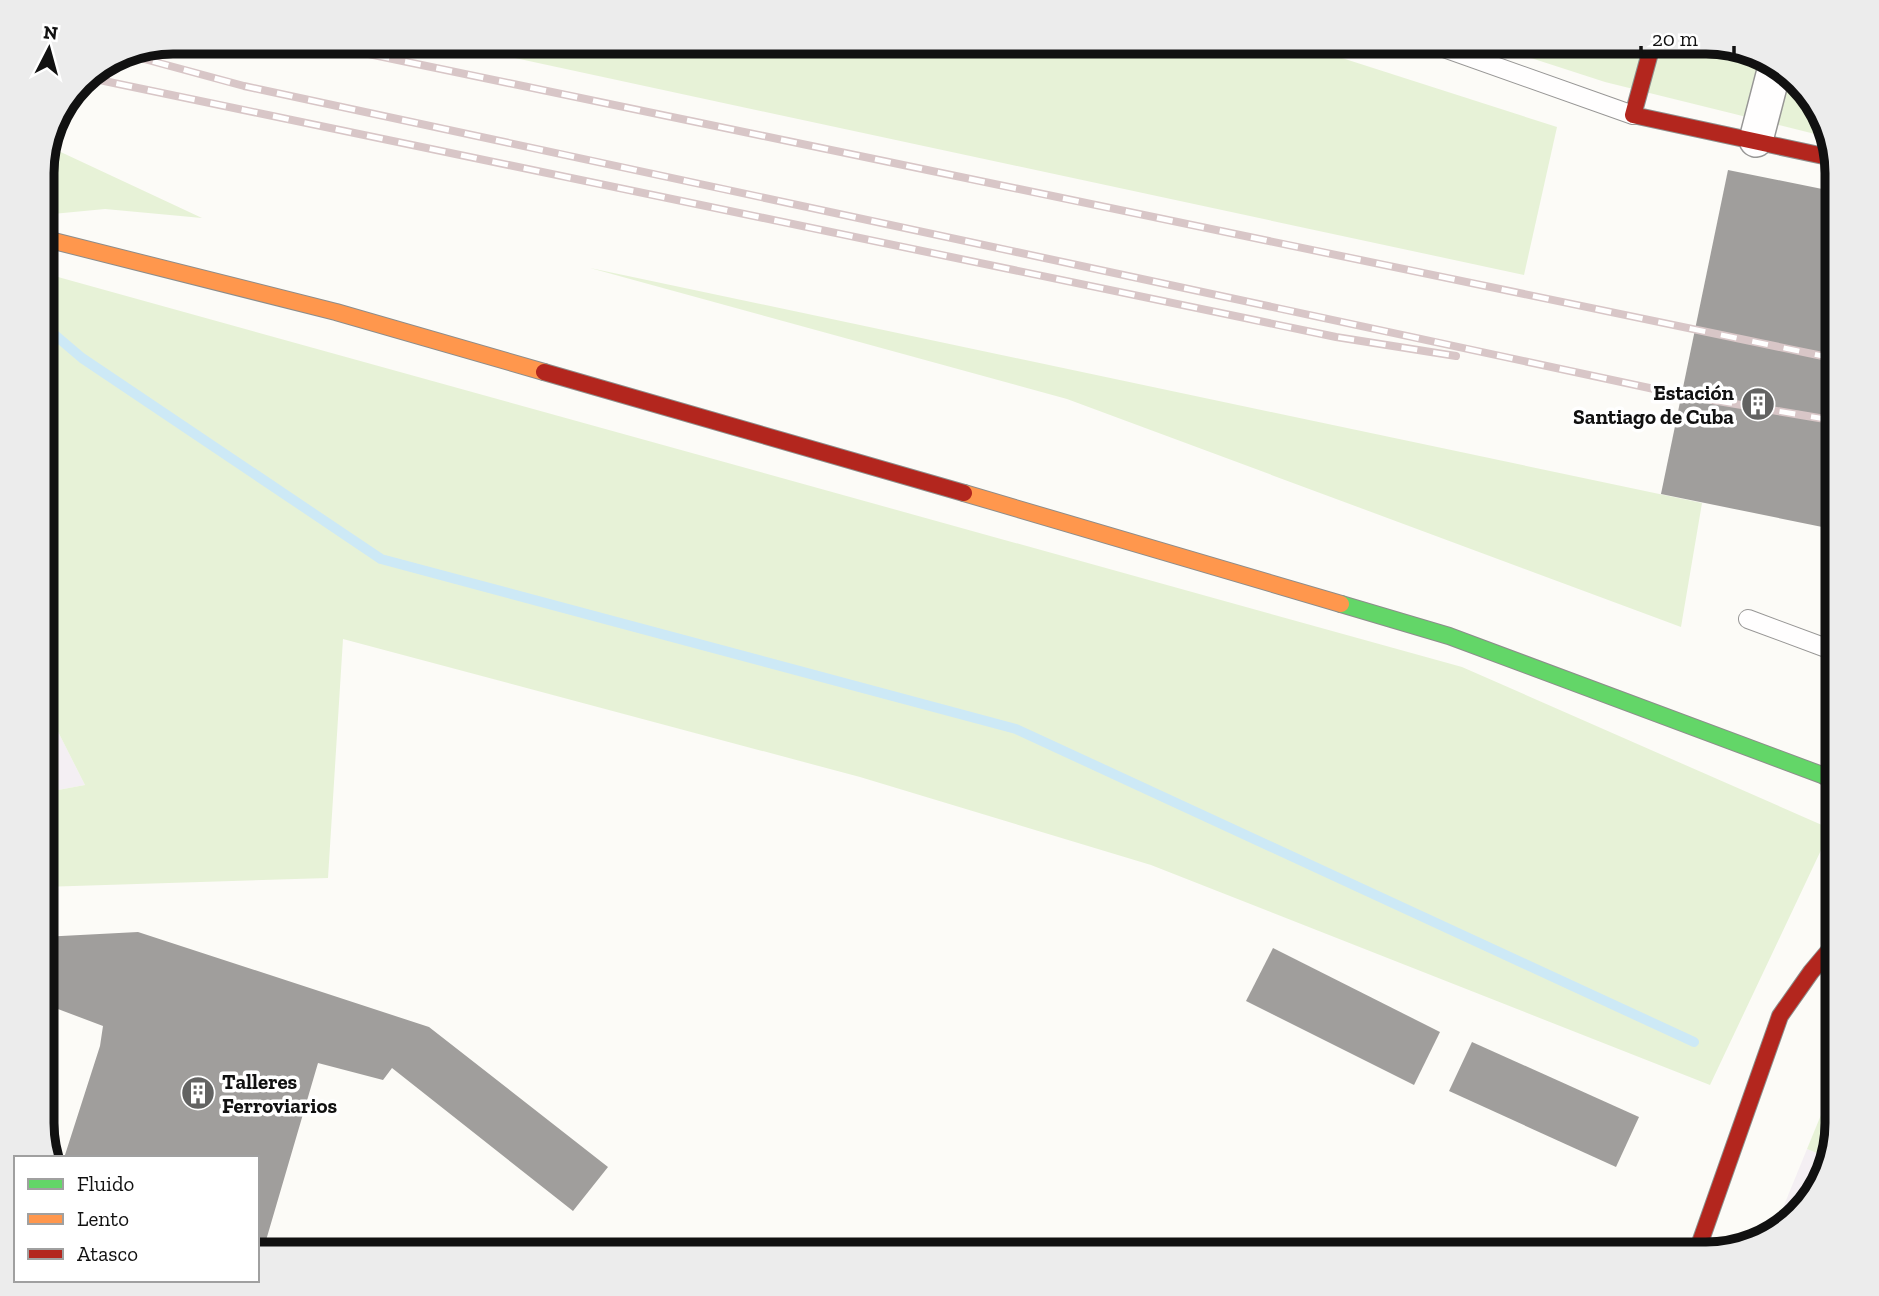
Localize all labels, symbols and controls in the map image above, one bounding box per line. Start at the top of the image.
north arrow [14,14,84,84]
scale bar [1641,14,1734,58]
text: N [42,20,59,45]
text: 20 m [1652,26,1698,51]
place label: Estación Santiago de Cuba [1573,380,1735,429]
building icon: Estación Santiago de Cuba [1739,385,1777,423]
place label: Talleres Ferroviarios [222,1069,337,1118]
building icon: Talleres Ferroviarios [179,1074,217,1112]
legend [14,1156,259,1282]
text: Fluido [77,1171,134,1196]
text: Lento [77,1206,129,1231]
text: Atasco [77,1241,138,1266]

